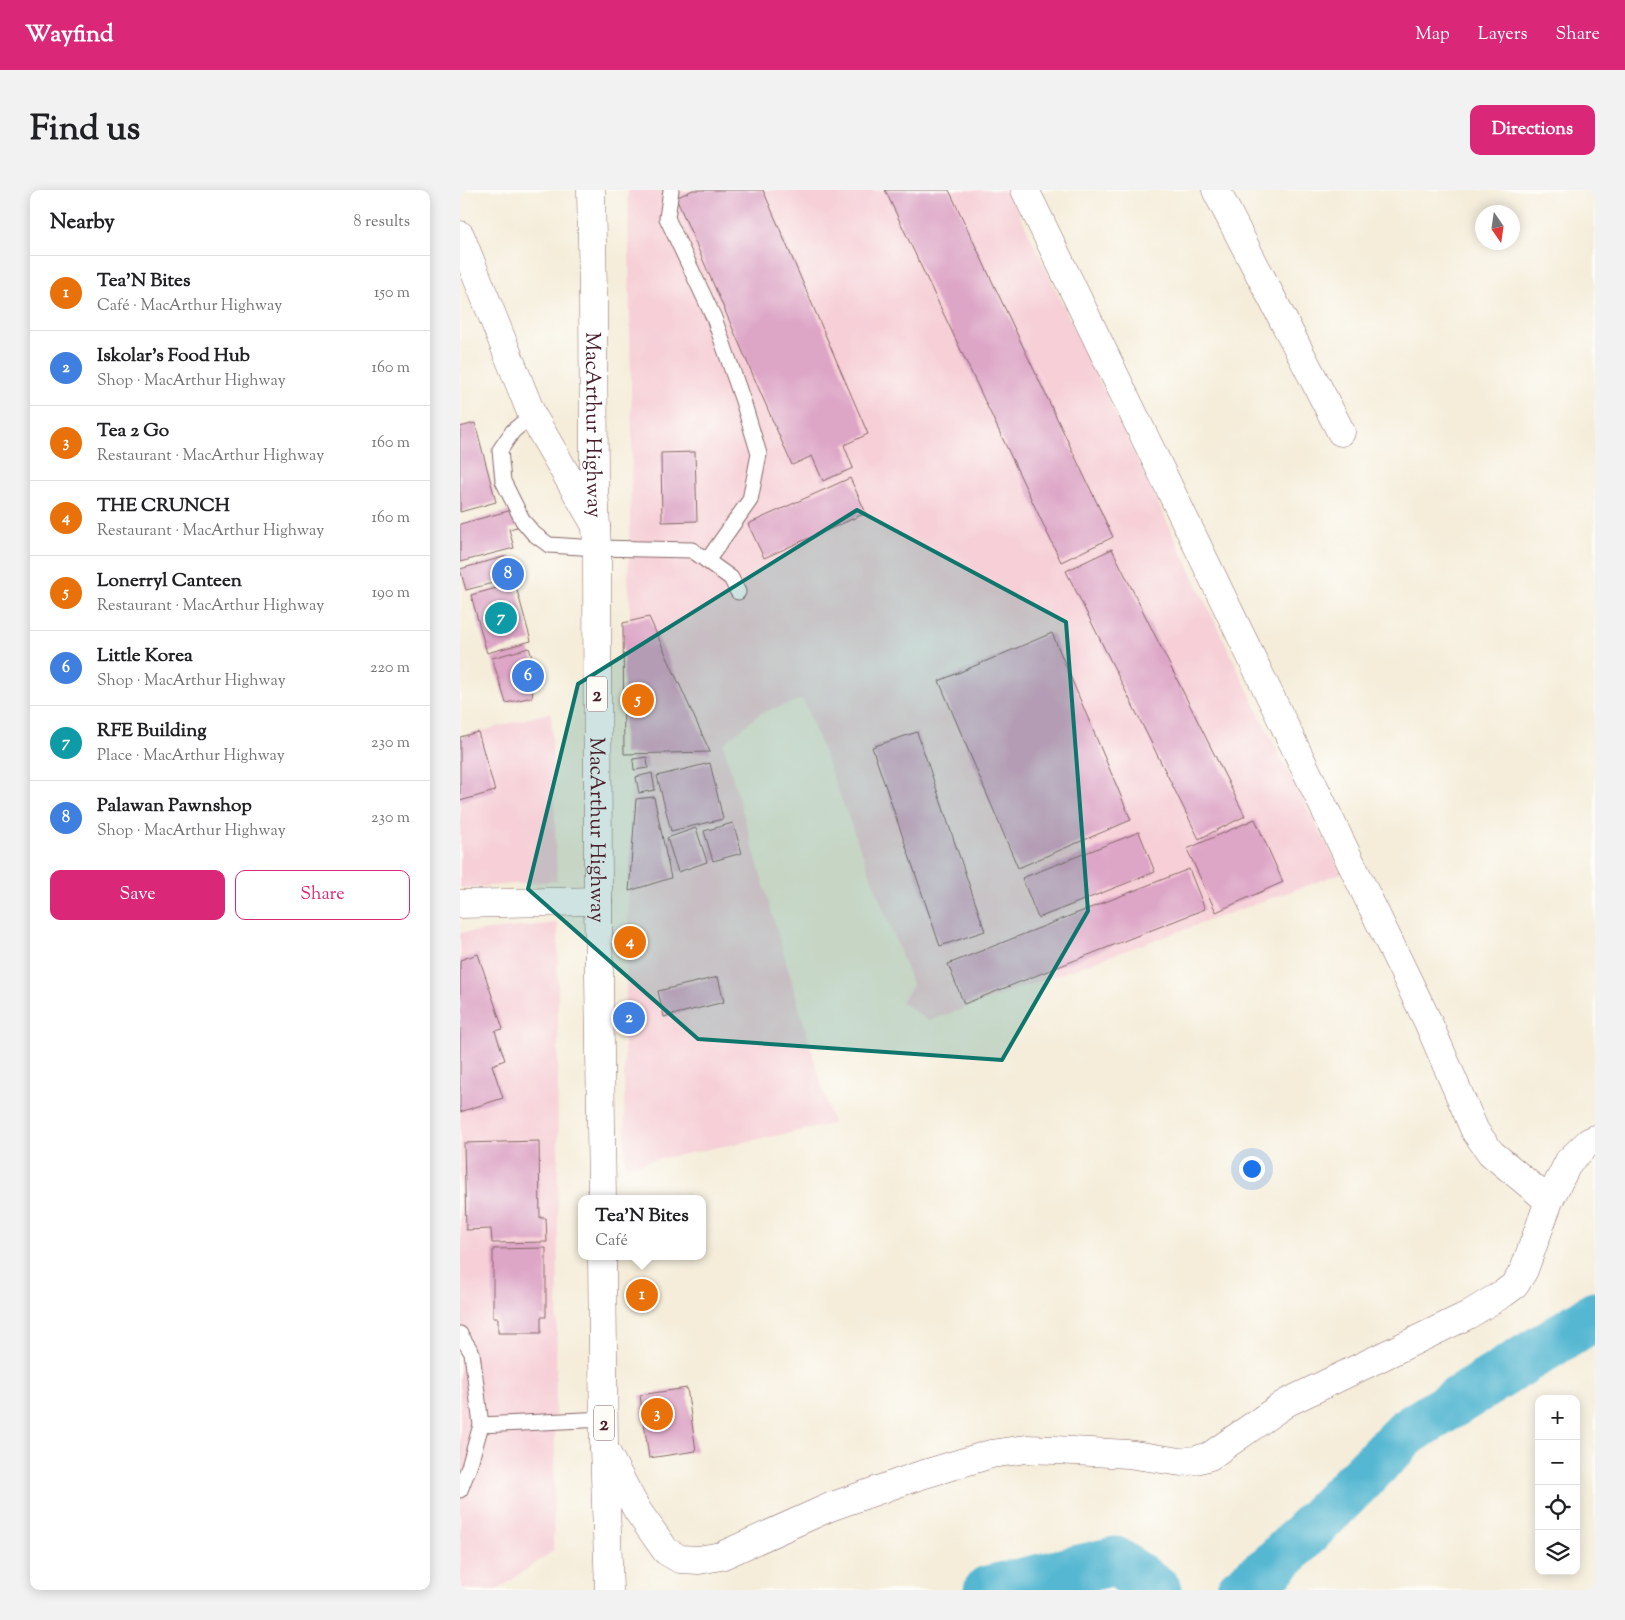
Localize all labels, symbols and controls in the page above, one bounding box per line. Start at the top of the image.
text: Wayfind [25,18,113,52]
text: Map [1415,22,1450,48]
text: Layers [1478,22,1528,48]
text: Share [1556,22,1600,48]
text: Find us [30,105,140,156]
button: Directions [1470,105,1595,155]
north arrow [1475,205,1520,250]
text: Nearby [50,208,115,238]
text: 8 results [354,211,410,234]
text: Tea'N Bites [97,268,190,295]
text: 1 [63,282,69,305]
text: 150 m [374,282,410,305]
text: Café · MacArthur Highway [97,295,282,318]
street label: MacArthur Highway [576,332,609,519]
text: Iskolar's Food Hub [97,343,250,370]
text: 2 [62,357,70,380]
text: 160 m [372,357,410,380]
text: Shop · MacArthur Highway [97,370,286,393]
text: Tea 2 Go [97,418,169,445]
text: 3 [63,432,69,455]
text: 160 m [372,432,410,455]
text: Restaurant · MacArthur Highway [97,445,324,468]
text: THE CRUNCH [97,493,230,520]
text: 4 [62,507,70,530]
text: 160 m [372,507,410,530]
text: Restaurant · MacArthur Highway [97,520,324,543]
pin: 8 [492,555,524,593]
text: Lonerryl Canteen [97,568,242,595]
text: 5 [63,582,69,605]
text: 190 m [372,582,410,605]
text: Restaurant · MacArthur Highway [97,595,324,618]
pin: 7 [485,599,517,637]
text: Little Korea [97,643,193,670]
text: 6 [62,657,70,680]
text: 220 m [370,657,410,680]
pin: 6 [512,657,544,695]
text: Shop · MacArthur Highway [97,670,286,693]
road number: 2 [587,676,607,712]
pin: 5 [622,681,654,719]
text: RFE Building [97,718,207,745]
text: 7 [62,732,70,755]
text: 230 m [371,732,410,755]
street label: MacArthur Highway [581,737,611,924]
text: Place · MacArthur Highway [97,745,285,768]
text: Palawan Pawnshop [97,793,252,820]
text: 8 [62,807,70,830]
text: 230 m [371,807,410,830]
text: Shop · MacArthur Highway [97,820,286,843]
button: Save [50,870,225,920]
button: Share [235,870,410,920]
pin: 4 [614,923,646,961]
pin: 2 [613,999,645,1037]
your location [1239,1156,1265,1182]
popup [578,1195,706,1260]
text: Tea'N Bites [595,1203,689,1230]
text: Café [595,1230,628,1253]
pin: 1 [626,1276,658,1314]
pin: 3 [641,1395,673,1433]
map controls [1535,1395,1580,1575]
button: + [1535,1395,1580,1440]
road number: 2 [594,1406,614,1440]
button: − [1535,1440,1580,1485]
button: locate [1535,1485,1580,1530]
button: layers [1535,1530,1580,1575]

